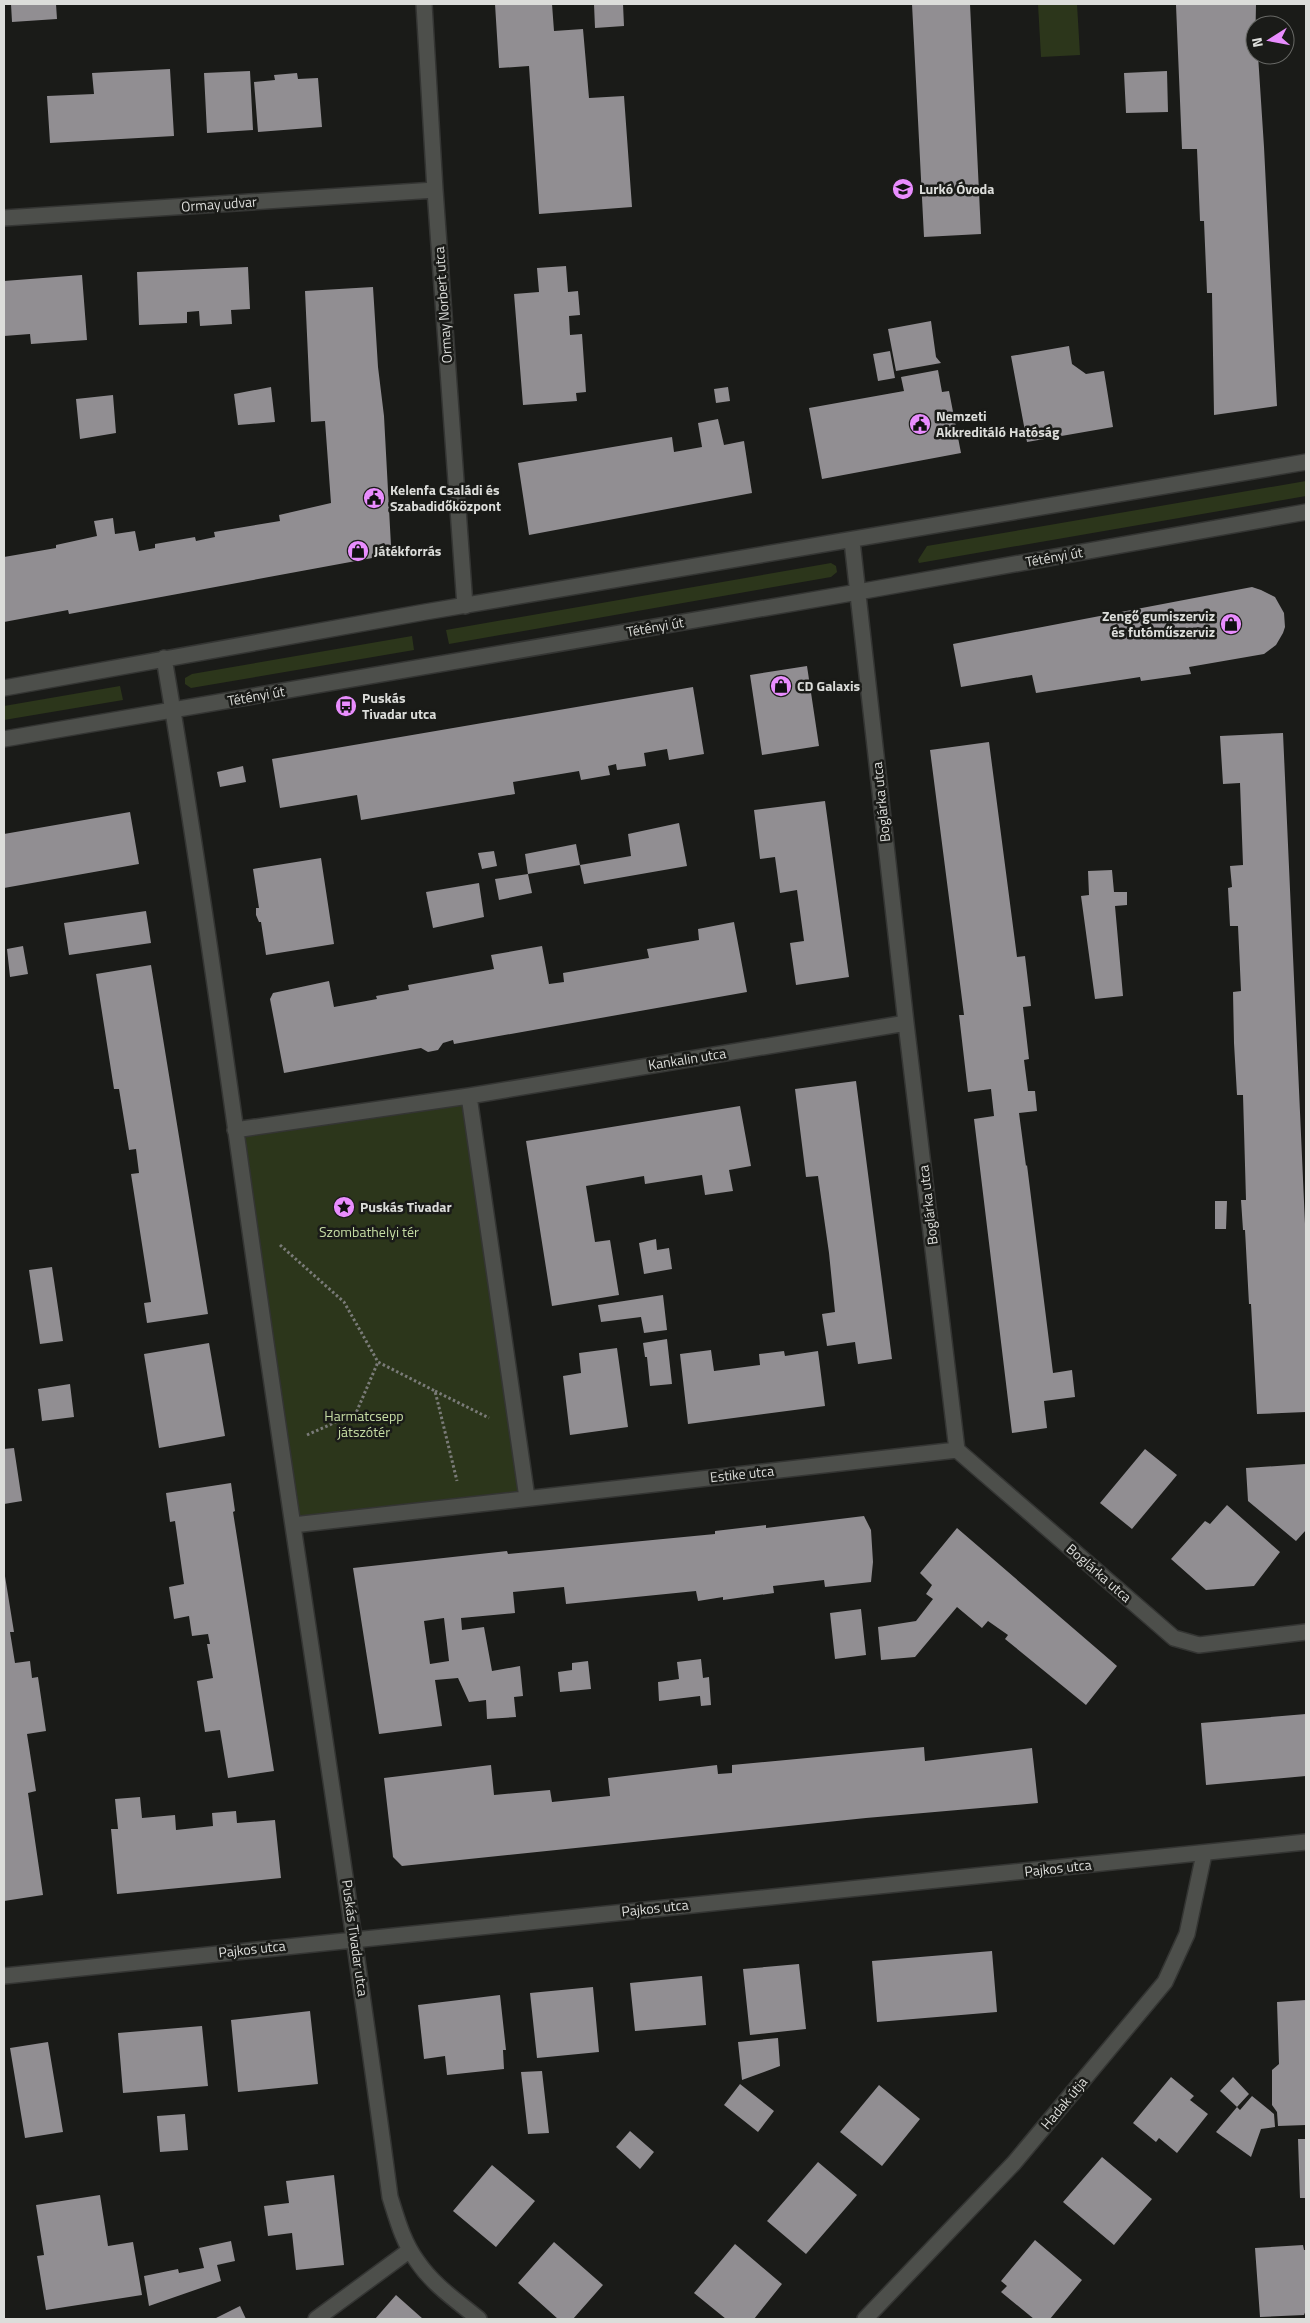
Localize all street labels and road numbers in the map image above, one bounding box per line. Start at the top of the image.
street label: Ormay udvar [180,190,258,217]
street label: Ormay Norbert utca [428,246,457,364]
street label: Tétényi út [1024,541,1084,572]
street label: Tétényi út [625,611,685,642]
street label: Tétényi út [226,680,286,711]
street label: Boglárka utca [866,761,895,843]
street label: Kankalin utca [646,1042,727,1075]
street label: Boglárka utca [912,1164,943,1246]
street label: Estike utca [709,1460,775,1487]
street label: Boglárka utca [1062,1538,1137,1607]
street label: Pajkos utca [1023,1854,1093,1881]
street label: Puskás Tivadar utca [337,1878,374,1998]
street label: Pajkos utca [620,1894,690,1921]
street label: Pajkos utca [217,1935,287,1962]
street label: Hadak útja [1035,2072,1092,2134]

